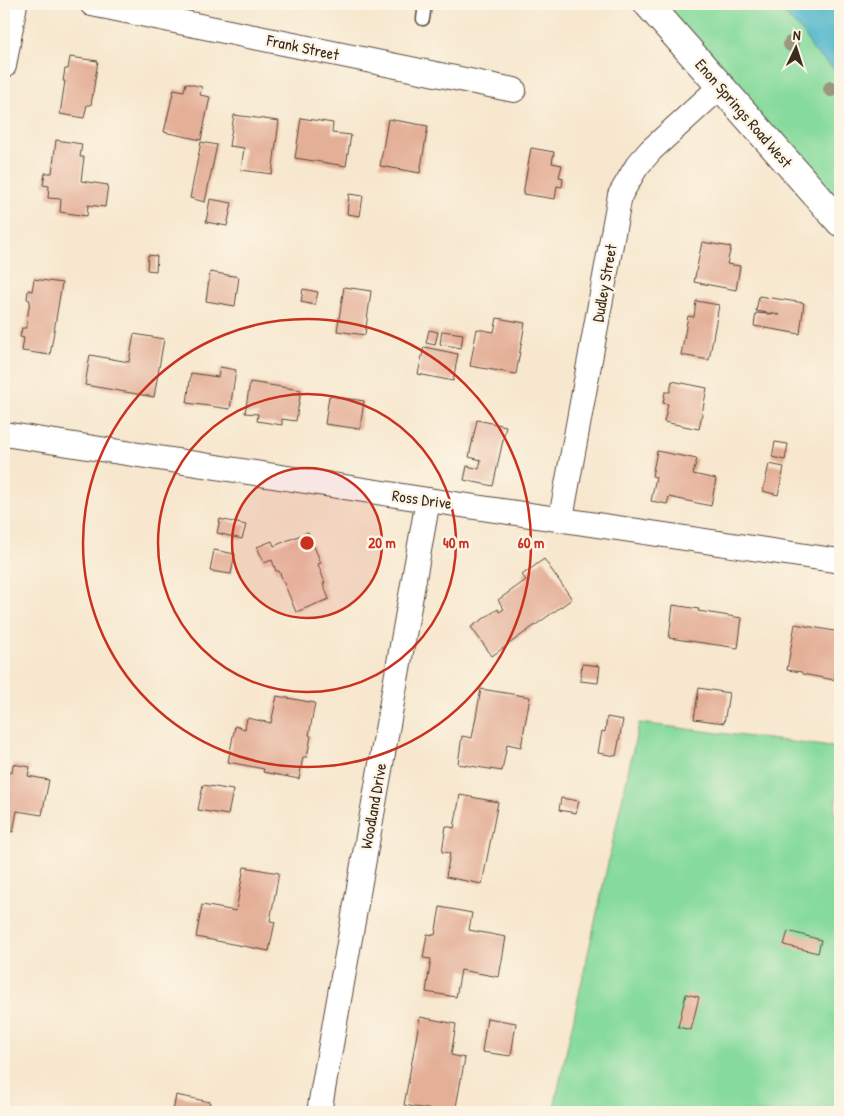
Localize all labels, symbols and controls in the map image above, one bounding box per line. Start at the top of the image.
north arrow [772,22,822,72]
text: N [793,25,802,44]
street label: Frank Street [264,28,342,65]
street label: Enon Springs Road West [691,54,798,173]
street label: Dudley Street [586,242,622,324]
street label: Ross Drive [391,484,454,514]
text: 20 m [368,532,396,553]
text: 40 m [443,532,469,553]
text: 60 m [518,532,544,553]
centre of rings [298,534,316,552]
street label: Woodland Drive [355,761,391,851]

